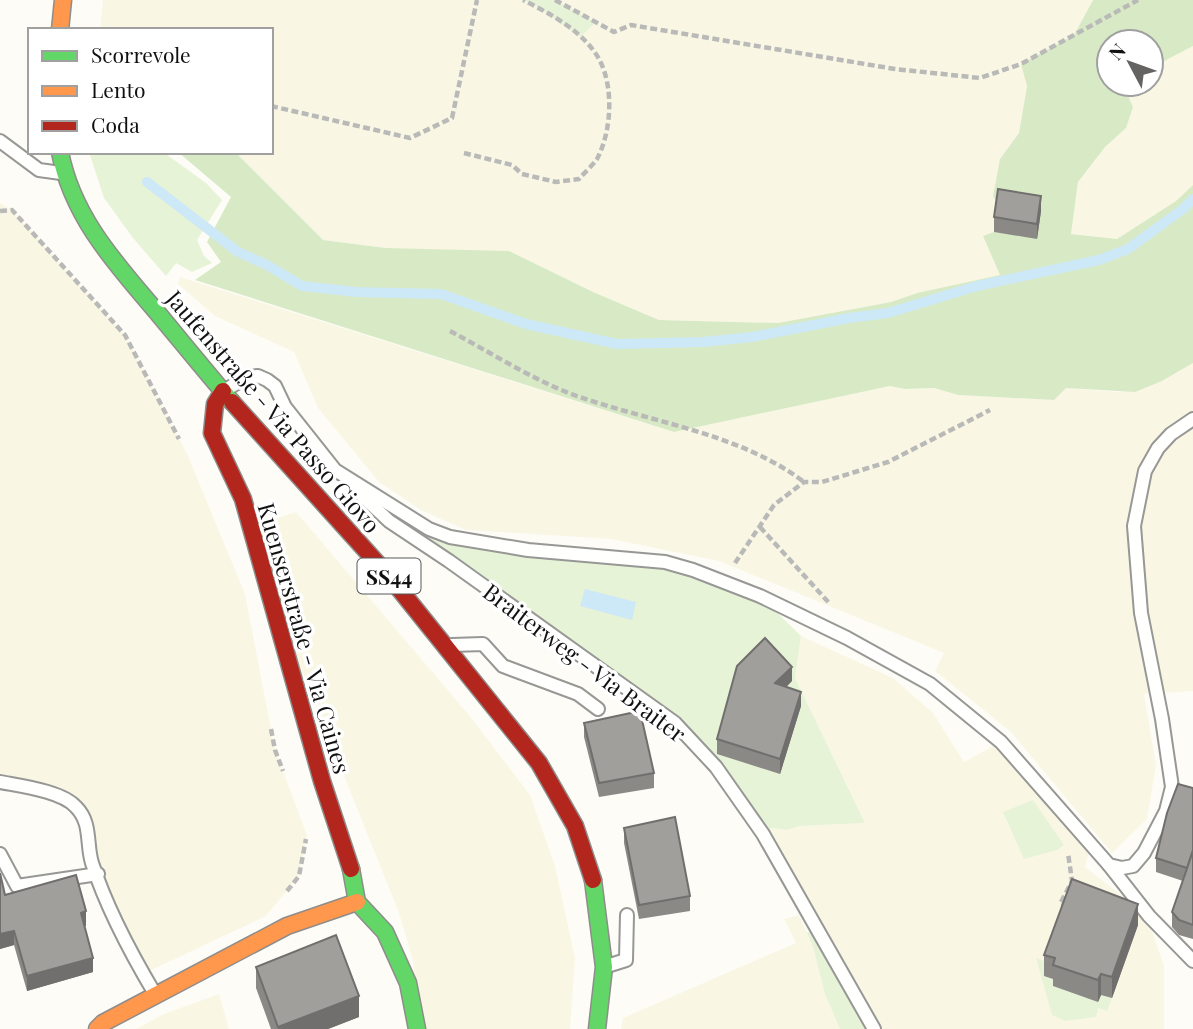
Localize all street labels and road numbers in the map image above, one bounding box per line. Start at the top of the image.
street label: Jaufenstraße - Via Passo Giovo [159,282,388,539]
street label: Kuenserstraße - Via Caines [251,499,359,777]
road number: SS44 [358,558,420,594]
street label: Braiterweg - Via Braiter [477,576,693,748]

